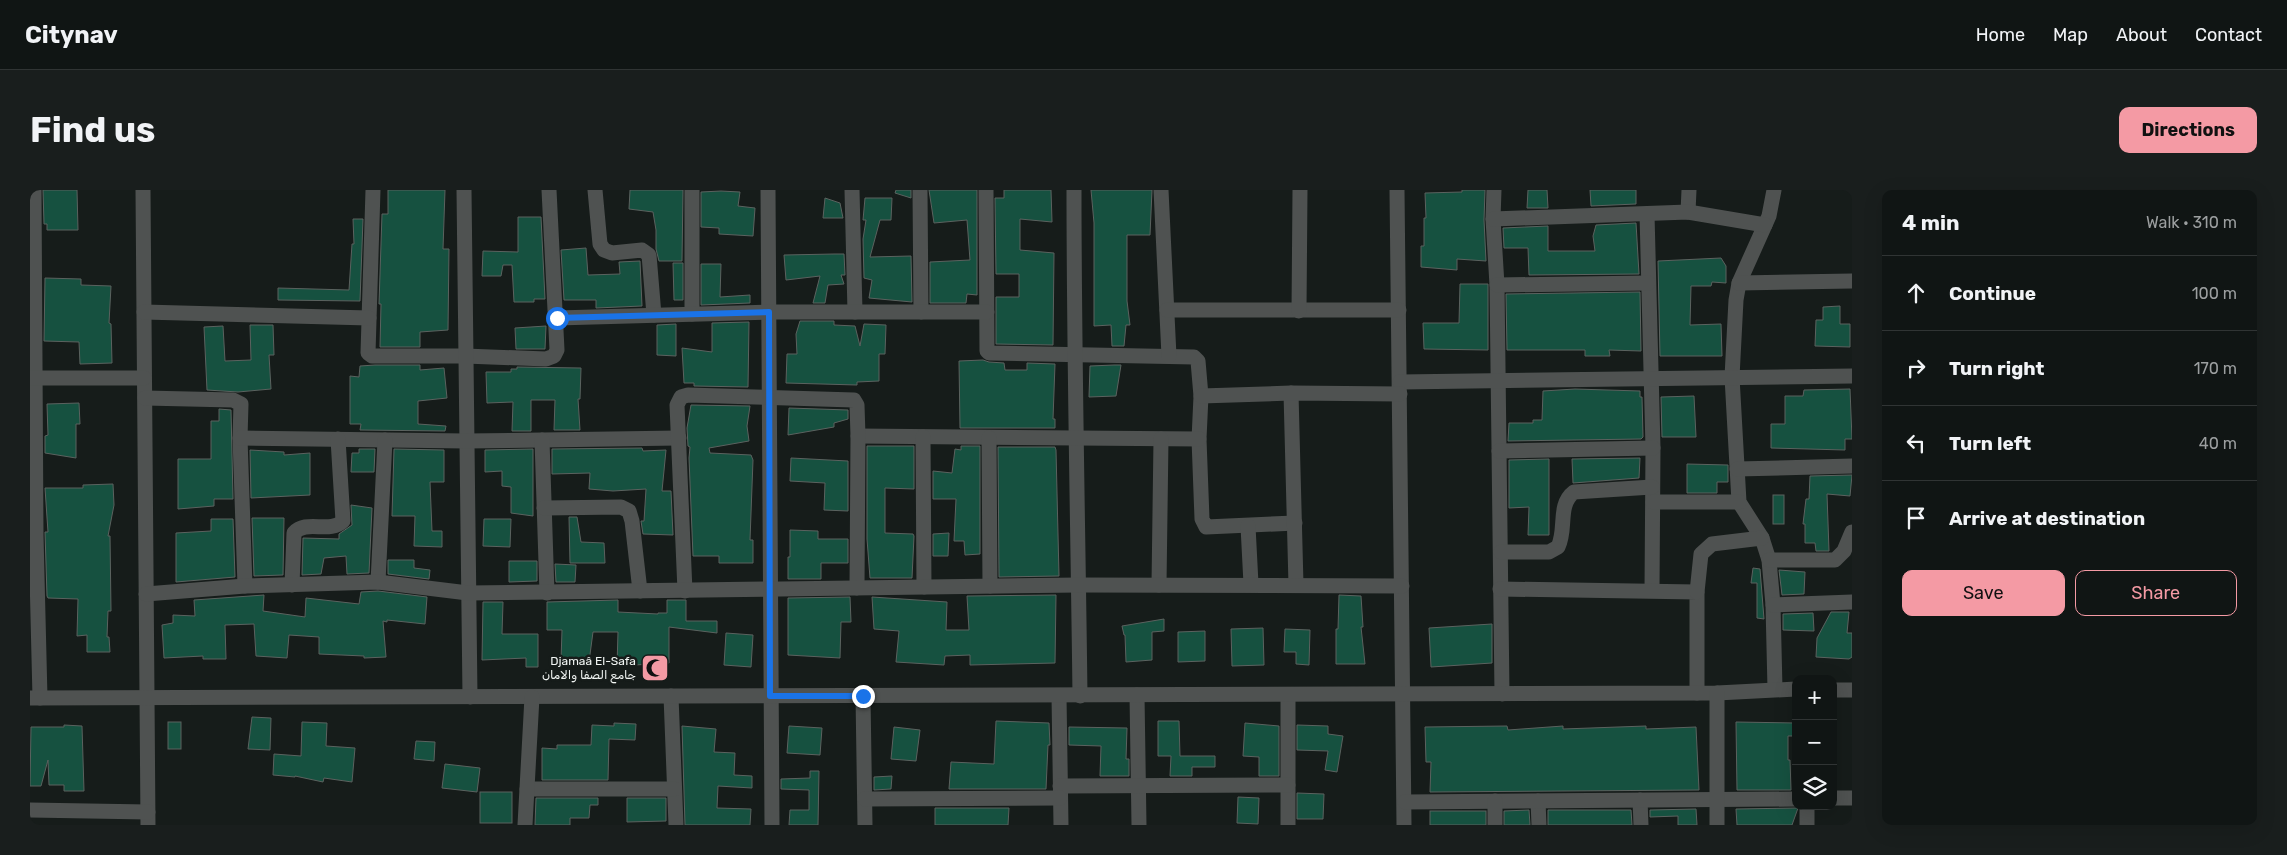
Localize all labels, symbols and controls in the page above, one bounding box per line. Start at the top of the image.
text: Citynav [25,21,118,49]
text: Home [1976,24,2025,46]
text: Map [2053,24,2088,46]
text: About [2116,24,2167,46]
text: Contact [2195,24,2262,46]
button: Directions [2119,107,2257,153]
text: Find us [30,109,155,151]
text: 4 min [1902,210,1960,235]
text: Walk · 310 m [2146,213,2237,232]
icon: ahead [1902,279,1930,307]
text: Continue [1949,282,2036,305]
text: 100 m [2192,284,2237,303]
route start [546,307,569,330]
icon: right [1902,354,1930,382]
text: Turn right [1949,357,2044,380]
text: 170 m [2194,359,2237,378]
icon: left [1902,429,1930,457]
text: Turn left [1949,432,2031,455]
text: 40 m [2199,434,2237,453]
icon: arrive [1902,504,1930,532]
text: Arrive at destination [1949,507,2145,530]
button: Save [1902,570,2065,616]
button: Share [2075,570,2237,616]
mosque icon: Djamaâ El-Safa جامع الصفا والامان [640,653,670,683]
place label: Djamaâ El-Safa جامع الصفا والامان [542,654,636,684]
map controls [1792,675,1837,810]
button: + [1792,675,1837,720]
route end [852,685,875,708]
button: − [1792,720,1837,765]
button: layers [1792,765,1837,810]

